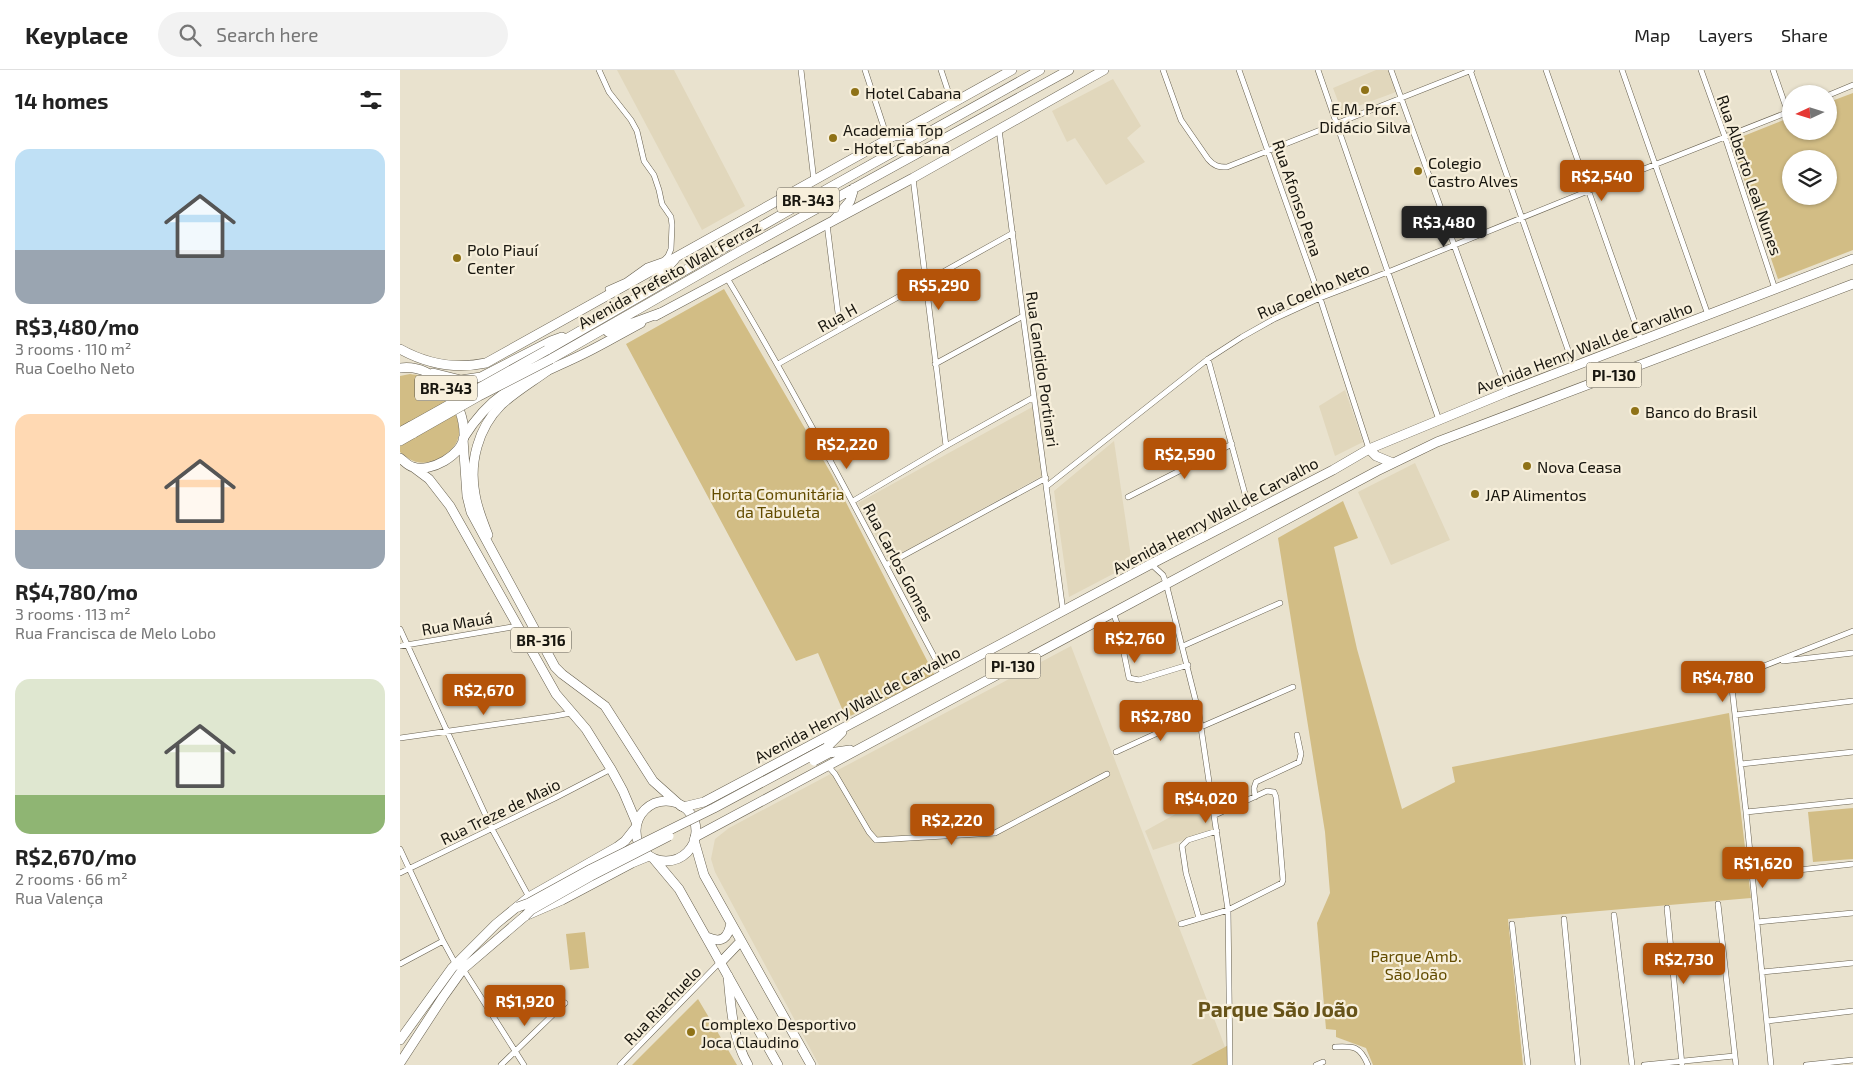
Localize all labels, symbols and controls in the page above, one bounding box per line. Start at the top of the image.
search box [158,12,508,57]
text: Keyplace [25,20,128,49]
icon: search [176,21,204,49]
text: Search here [216,23,318,46]
text: Map [1634,24,1670,46]
text: Layers [1698,24,1753,46]
text: Share [1781,24,1828,46]
place label: Hotel Cabana [865,83,961,102]
marker: E.M. Prof. Didácio Silva [1359,84,1371,96]
north arrow [1782,85,1838,140]
map controls [1782,85,1837,205]
icon: filters [357,86,385,114]
marker: Hotel Cabana [849,86,861,98]
text: 14 homes [15,88,109,113]
street label: Rua Alberto Leal Nunes [1714,92,1786,258]
place label: E.M. Prof. Didácio Silva [1319,99,1411,136]
place label: Academia Top - Hotel Cabana [843,120,950,157]
marker: Academia Top - Hotel Cabana [827,132,839,144]
street label: Rua Afonso Pena [1269,137,1327,259]
button: layers [1782,150,1837,205]
place label: Colegio Castro Alves [1428,153,1518,190]
pin: R$2,540 [1556,160,1648,202]
marker: Colegio Castro Alves [1412,165,1424,177]
text: R$2,540 [1571,166,1633,185]
icon: home [155,181,245,271]
road number: BR-343 [777,188,839,212]
pin: R$3,480 [1398,206,1490,248]
text: R$3,480 [1413,212,1475,231]
street label: Avenida Prefeito Wall Ferraz [574,216,764,332]
place label: Polo Piauí Center [467,240,539,277]
marker: Polo Piauí Center [451,252,463,264]
street label: Rua Coelho Neto [1254,258,1372,322]
pin: R$5,290 [893,268,985,311]
text: R$5,290 [908,275,970,294]
street label: Rua Candido Portinari [1023,290,1063,448]
street label: Avenida Henry Wall de Carvalho [1473,297,1695,397]
street label: Rua H [814,298,860,336]
text: R$3,480/mo [15,314,139,339]
text: 3 rooms · 110 m² [15,339,132,358]
text: Rua Coelho Neto [15,358,135,377]
road number: PI-130 [1586,362,1642,388]
road number: BR-343 [415,376,477,400]
place label: Banco do Brasil [1645,402,1757,421]
marker: Banco do Brasil [1629,405,1641,417]
pin: R$2,220 [801,428,893,470]
text: R$2,220 [816,434,878,453]
pin: R$2,590 [1139,438,1231,480]
text: R$2,590 [1154,444,1216,463]
icon: home [155,446,245,536]
street label: Avenida Henry Wall de Carvalho [1109,453,1321,577]
place label: Nova Ceasa [1537,457,1621,476]
marker: Nova Ceasa [1521,460,1533,472]
park label: Horta Comunitária da Tabuleta [711,484,845,521]
place label: JAP Alimentos [1485,485,1587,504]
marker: JAP Alimentos [1469,488,1481,500]
street label: Rua Carlos Gomes [860,500,938,624]
text: R$4,780/mo [15,579,138,604]
text: 3 rooms · 113 m² [15,604,131,623]
street label: Rua Mauá [420,607,494,639]
pin: R$2,760 [1089,622,1181,664]
text: Rua Francisca de Melo Lobo [15,623,216,642]
road number: BR-316 [511,628,571,652]
text: R$2,760 [1105,628,1165,647]
street label: Avenida Henry Wall de Carvalho [751,642,963,766]
road number: PI-130 [986,654,1040,678]
pin: R$4,780 [1677,660,1769,703]
text: R$4,780 [1692,667,1754,686]
pin: R$2,670 [438,674,530,716]
text: R$2,670 [454,680,514,699]
pin: R$2,780 [1115,700,1207,742]
text: R$2,780 [1131,706,1191,725]
icon: home [155,711,245,801]
street label: Rua Treze de Maio [437,774,563,848]
pin: R$4,020 [1160,782,1252,824]
text: R$4,020 [1174,788,1238,807]
pin: R$2,220 [906,804,998,846]
text: R$2,220 [921,810,983,829]
text: R$2,670/mo [15,844,137,869]
pin: R$1,620 [1717,846,1809,889]
text: R$1,620 [1733,853,1793,872]
text: 2 rooms · 66 m² [15,869,128,888]
text: Rua Valença [15,888,103,907]
pin: R$2,730 [1638,942,1730,985]
park label: Parque Amb. São João [1370,946,1462,983]
text: R$2,730 [1654,949,1714,968]
street label: Rua Riachuelo [619,961,705,1049]
pin: R$1,920 [479,984,571,1027]
text: R$1,920 [495,991,555,1010]
district label: Parque São João [1198,996,1358,1021]
place label: Complexo Desportivo Joca Claudino [701,1014,856,1051]
marker: Complexo Desportivo Joca Claudino [685,1026,697,1038]

